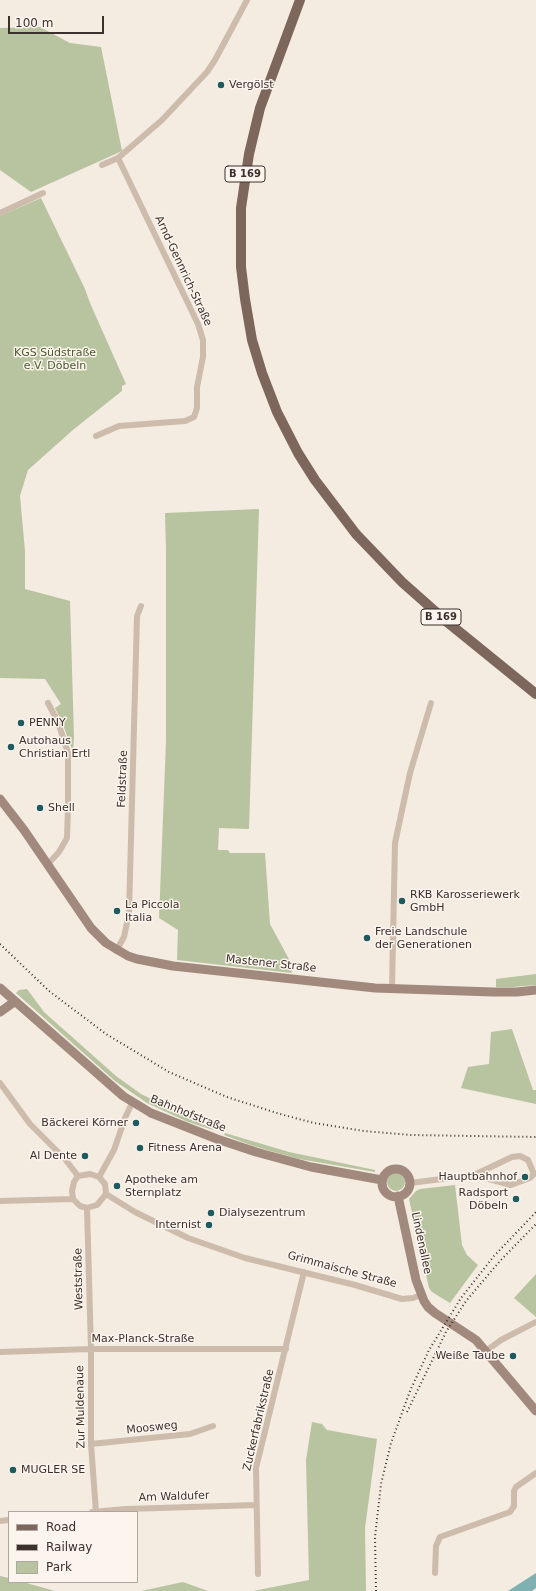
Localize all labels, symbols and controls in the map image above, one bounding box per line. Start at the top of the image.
scale bar [10,8,106,34]
text: 100 m [15,16,53,30]
place label: Vergölst [229,78,274,92]
marker: Vergölst [216,80,226,90]
road number: B 169 [225,166,265,182]
street label: Arnd-Gennrich-Straße [152,214,214,328]
park label: KGS Südstraße e.V. Döbeln [14,346,96,372]
road number: B 169 [421,609,461,625]
place label: PENNY [29,716,66,730]
marker: PENNY [16,718,26,728]
place label: Autohaus Christian Ertl [19,734,90,760]
marker: Autohaus Christian Ertl [6,742,16,752]
street label: Feldstraße [115,750,131,808]
place label: Shell [48,801,75,815]
marker: Shell [35,803,45,813]
place label: RKB Karosseriewerk GmbH [410,888,520,914]
marker: RKB Karosseriewerk GmbH [397,896,407,906]
place label: La Piccola Italia [125,898,179,924]
marker: La Piccola Italia [112,906,122,916]
place label: Freie Landschule der Generationen [375,925,472,951]
marker: Freie Landschule der Generationen [362,933,372,943]
street label: Mastener Straße [225,953,317,975]
street label: Bahnhofstraße [148,1093,228,1135]
place label: Bäckerei Körner [41,1116,128,1130]
marker: Bäckerei Körner [131,1118,141,1128]
place label: Fitness Arena [148,1141,222,1155]
marker: Fitness Arena [135,1143,145,1153]
place label: Al Dente [30,1149,77,1163]
marker: Al Dente [80,1151,90,1161]
place label: Hauptbahnhof [438,1170,517,1184]
marker: Hauptbahnhof [520,1172,530,1182]
place label: Apotheke am Sternplatz [125,1173,198,1199]
marker: Apotheke am Sternplatz [112,1181,122,1191]
place label: Radsport Döbeln [459,1186,508,1212]
marker: Radsport Döbeln [511,1194,521,1204]
place label: Dialysezentrum [219,1206,305,1220]
marker: Dialysezentrum [206,1208,216,1218]
street label: Lindenallee [408,1211,434,1275]
place label: Internist [155,1218,201,1232]
marker: Internist [204,1220,214,1230]
street label: Weststraße [72,1248,86,1310]
street label: Grimmaische Straße [286,1249,398,1291]
street label: Max-Planck-Straße [92,1332,194,1346]
place label: Weiße Taube [435,1349,505,1363]
marker: Weiße Taube [508,1351,518,1361]
street label: Zur Muldenaue [74,1365,88,1449]
street label: Zuckerfabrikstraße [241,1368,277,1472]
street label: Moosweg [126,1419,178,1437]
place label: MUGLER SE [21,1463,85,1477]
marker: MUGLER SE [8,1465,18,1475]
street label: Am Waldufer [138,1489,210,1505]
legend [8,1511,138,1583]
text: Road [46,1520,76,1534]
text: Railway [46,1540,92,1554]
text: Park [46,1560,72,1574]

